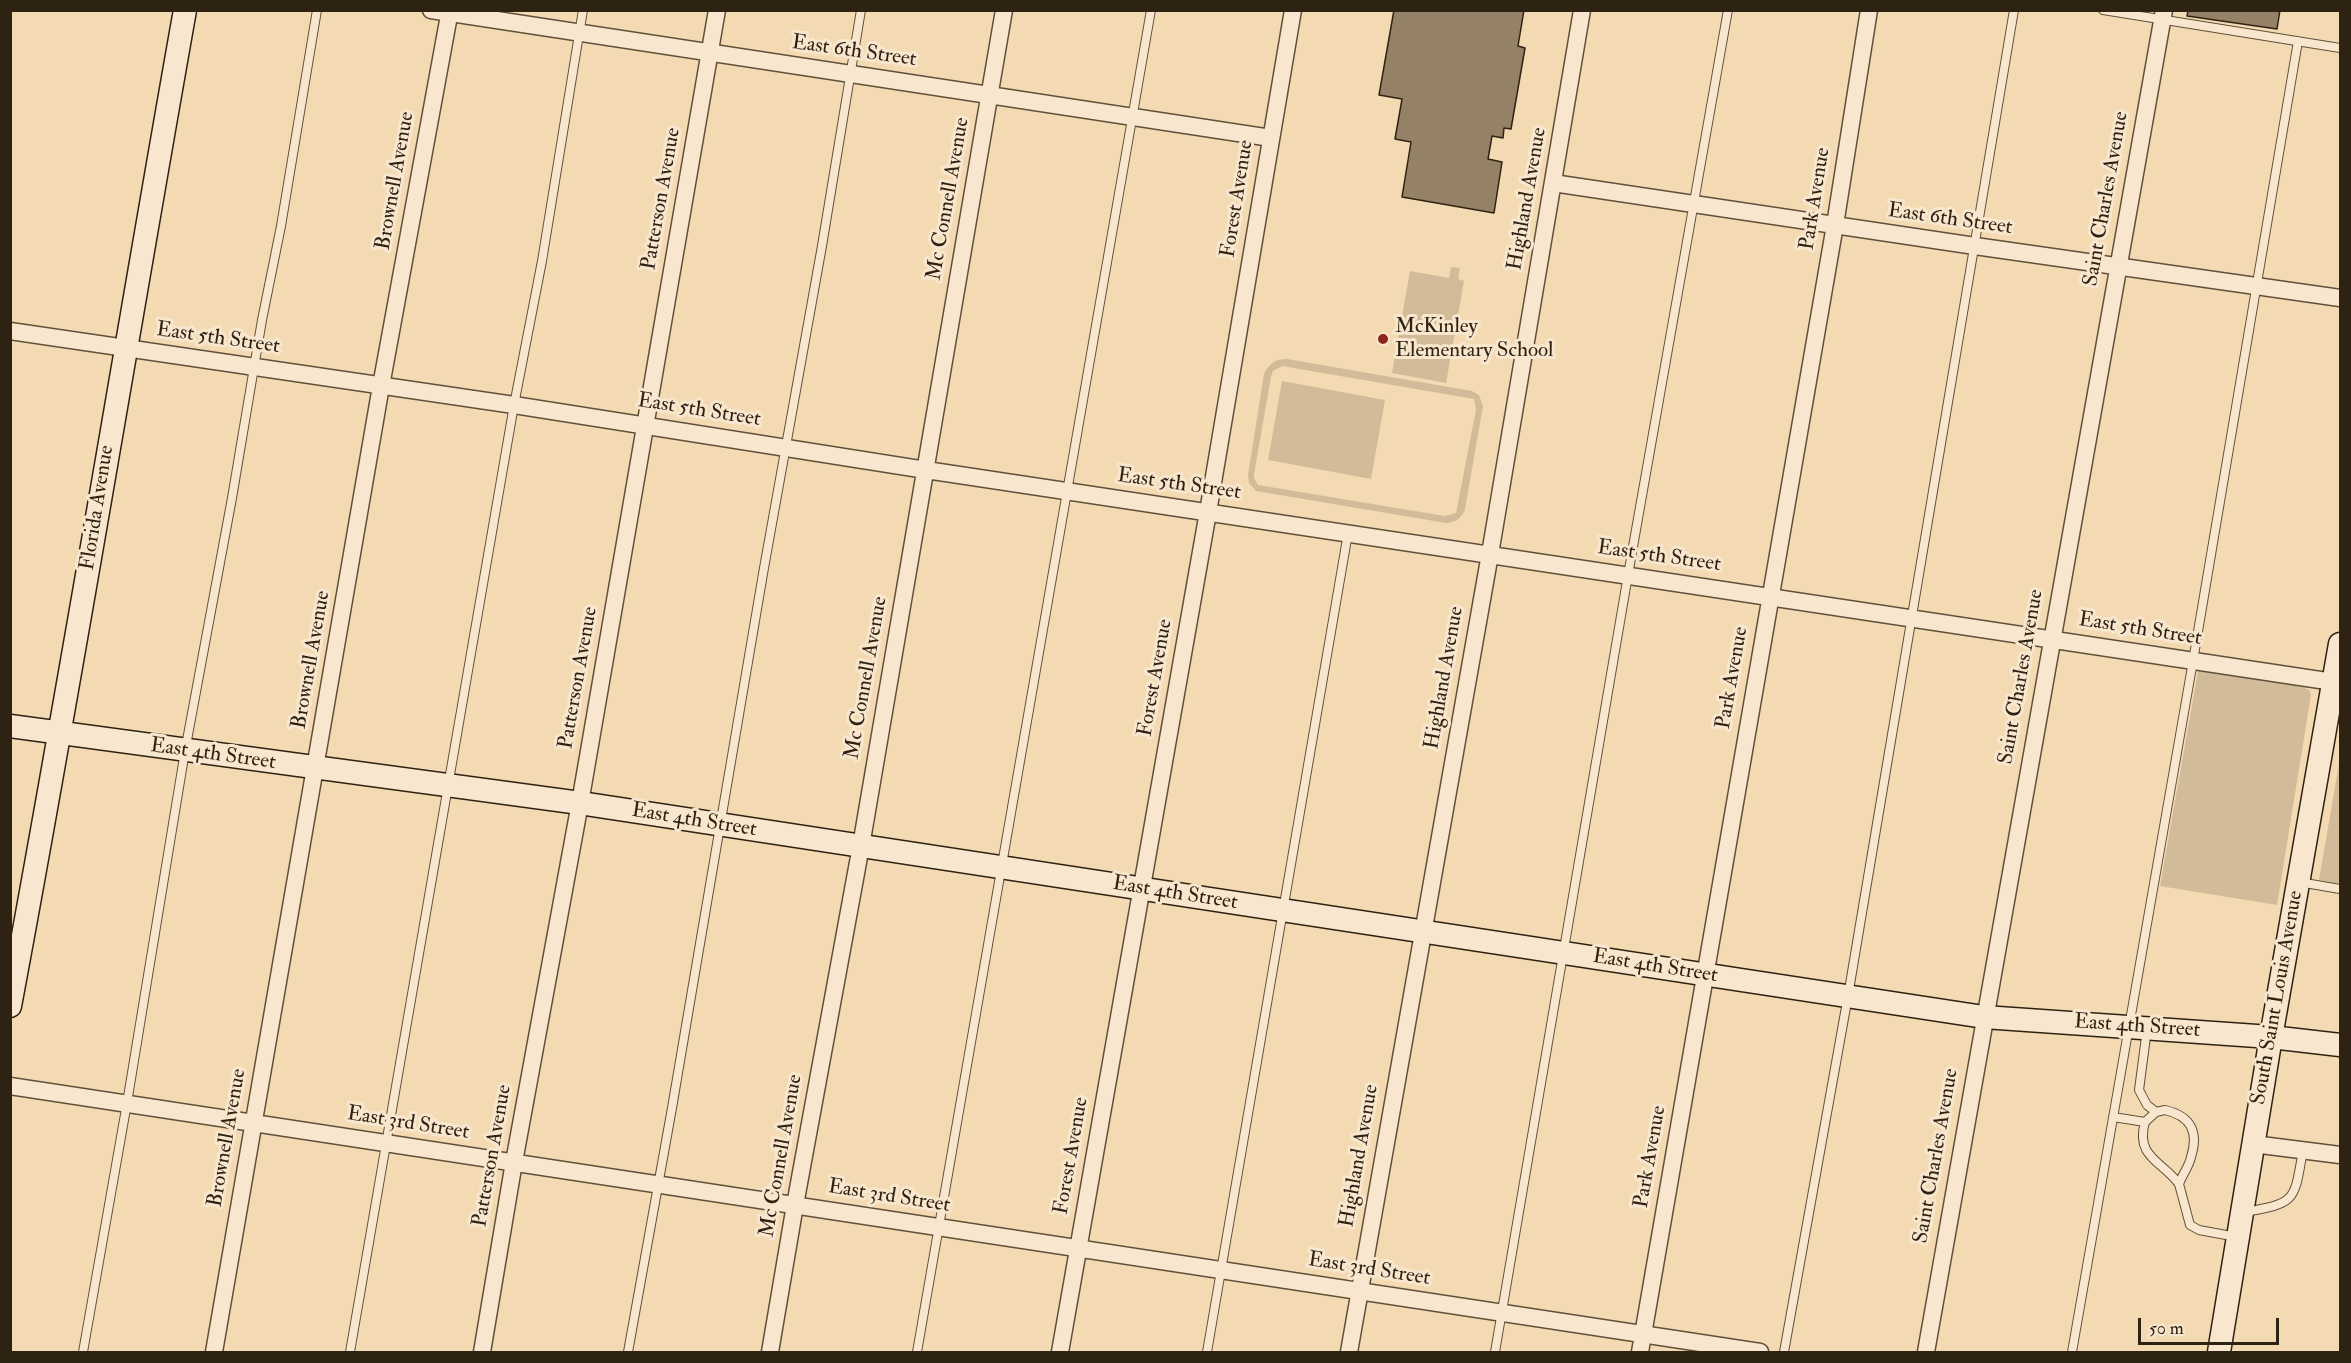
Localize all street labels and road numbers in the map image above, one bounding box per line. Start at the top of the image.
street label: East 6th Street [790,31,918,73]
street label: Brownell Avenue [371,110,421,252]
street label: Saint Charles Avenue [2079,110,2135,288]
street label: Mc Connell Avenue [922,116,976,282]
street label: Patterson Avenue [637,126,687,272]
street label: Highland Avenue [1503,126,1553,272]
street label: Forest Avenue [1216,138,1260,260]
street label: Park Avenue [1795,146,1837,252]
street label: East 6th Street [1886,199,2014,241]
street label: East 5th Street [155,318,281,360]
street label: East 5th Street [636,389,762,433]
street label: Florida Avenue [76,444,120,572]
street label: East 5th Street [1116,464,1242,506]
street label: East 5th Street [1596,536,1722,578]
street label: Saint Charles Avenue [1994,588,2050,766]
street label: Brownell Avenue [287,589,337,731]
street label: Mc Connell Avenue [840,595,894,761]
street label: Patterson Avenue [554,605,604,751]
street label: Highland Avenue [1420,605,1470,751]
street label: East 5th Street [2077,608,2203,652]
street label: Forest Avenue [1133,617,1179,739]
street label: Park Avenue [1712,625,1754,731]
street label: East 4th Street [149,734,277,776]
street label: East 4th Street [630,799,758,843]
street label: East 4th Street [1111,872,1239,916]
street label: South Saint Louis Avenue [2247,889,2309,1107]
street label: East 4th Street [1591,945,1719,989]
street label: East 4th Street [2073,1010,2201,1044]
street label: Brownell Avenue [203,1067,253,1209]
street label: Saint Charles Avenue [1909,1067,1965,1245]
street label: Mc Connell Avenue [755,1073,809,1239]
street label: Patterson Avenue [468,1083,518,1229]
street label: Highland Avenue [1335,1083,1385,1229]
street label: Forest Avenue [1049,1095,1095,1217]
street label: East 3rd Street [345,1102,471,1146]
street label: Park Avenue [1630,1104,1672,1210]
street label: East 3rd Street [826,1175,952,1219]
street label: East 3rd Street [1306,1248,1432,1292]

